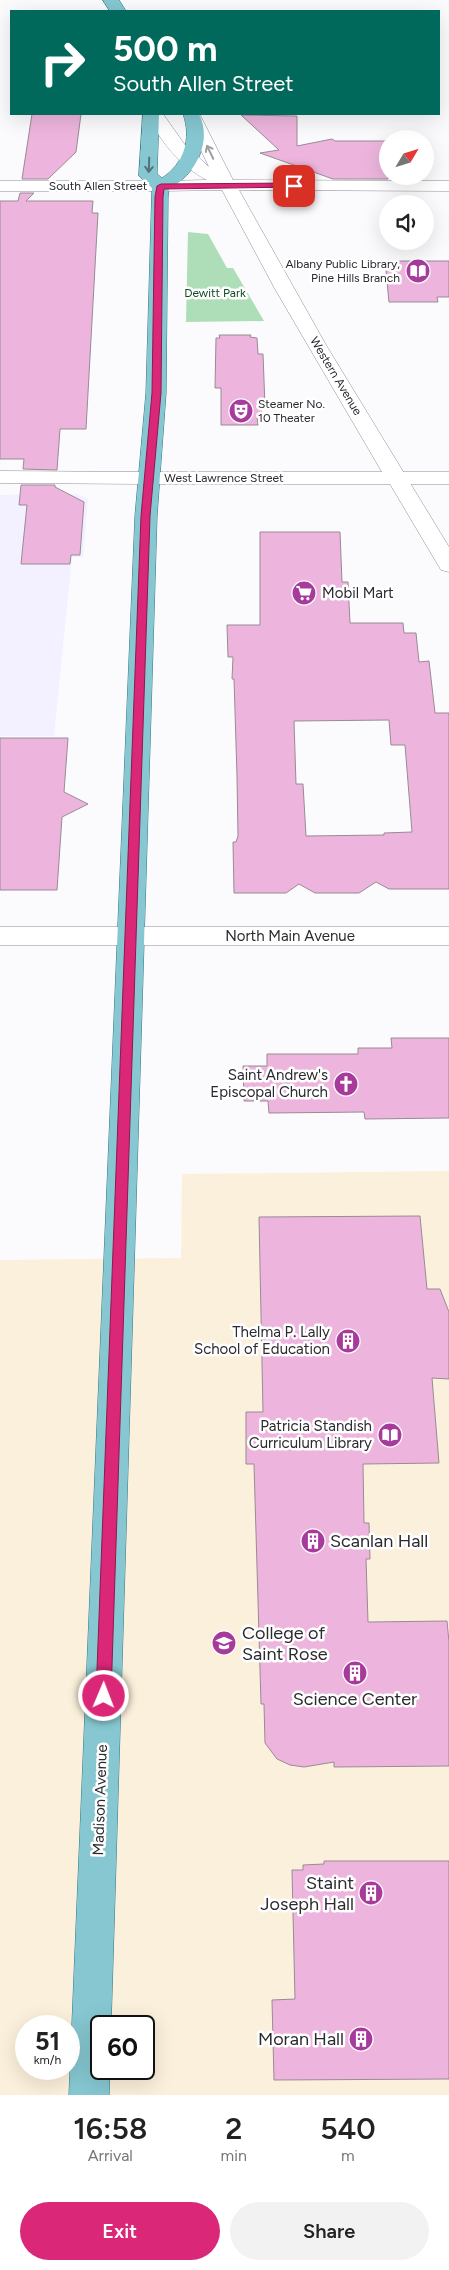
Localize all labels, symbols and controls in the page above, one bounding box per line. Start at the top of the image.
text: 500 m [113,28,218,70]
icon: right [30,30,95,95]
text: South Allen Street [113,70,293,97]
north arrow [379,130,434,185]
map controls [379,130,434,250]
one-way arrow [205,145,214,160]
one-way arrow [144,157,153,173]
pin [273,165,315,207]
icon: arrive [280,172,308,200]
street label: South Allen Street [49,179,148,193]
button: sound [379,195,434,250]
place label: Albany Public Library, Pine Hills Branch [285,257,400,285]
library icon: Albany Public Library, Pine Hills Branch [405,258,431,284]
park label: Dewitt Park [184,286,246,300]
street label: Western Avenue [307,334,365,418]
place label: Steamer No. 10 Theater [258,397,325,425]
theatre icon: Steamer No. 10 Theater [228,398,254,424]
street label: West Lawrence Street [164,471,284,485]
supermarket icon: Mobil Mart [291,580,317,606]
place label: Mobil Mart [322,584,394,602]
street label: North Main Avenue [225,927,355,945]
place label: Saint Andrew's Episcopal Church [210,1066,328,1101]
church icon: Saint Andrew's Episcopal Church [333,1071,359,1097]
place label: Thelma P. Lally School of Education [194,1323,330,1358]
building icon: Thelma P. Lally School of Education [335,1328,361,1354]
place label: Patricia Standish Curriculum Library [249,1417,372,1452]
library icon: Patricia Standish Curriculum Library [377,1422,403,1448]
building icon: Scanlan Hall [300,1528,326,1554]
place label: Scanlan Hall [330,1530,428,1552]
place label: College of Saint Rose [242,1622,328,1665]
school or university icon: College of Saint Rose [211,1630,237,1656]
building icon: Science Center [342,1660,368,1686]
position arrow [77,1669,129,1721]
place label: Science Center [293,1688,417,1710]
street label: Madison Avenue [89,1744,111,1856]
place label: Staint Joseph Hall [260,1872,354,1915]
building icon: Staint Joseph Hall [358,1880,384,1906]
speed limit sign: 60 [90,2015,155,2080]
text: 51 [35,2026,60,2056]
building icon: Moran Hall [348,2026,374,2052]
place label: Moran Hall [258,2028,344,2050]
text: km/h [34,2053,61,2067]
text: 16:58 [73,2110,147,2147]
text: 2 [225,2110,242,2147]
text: 540 [320,2110,376,2147]
text: Arrival [88,2146,133,2165]
text: min [221,2146,247,2165]
text: m [341,2146,355,2165]
button: Exit [20,2202,220,2260]
button: Share [230,2202,429,2260]

